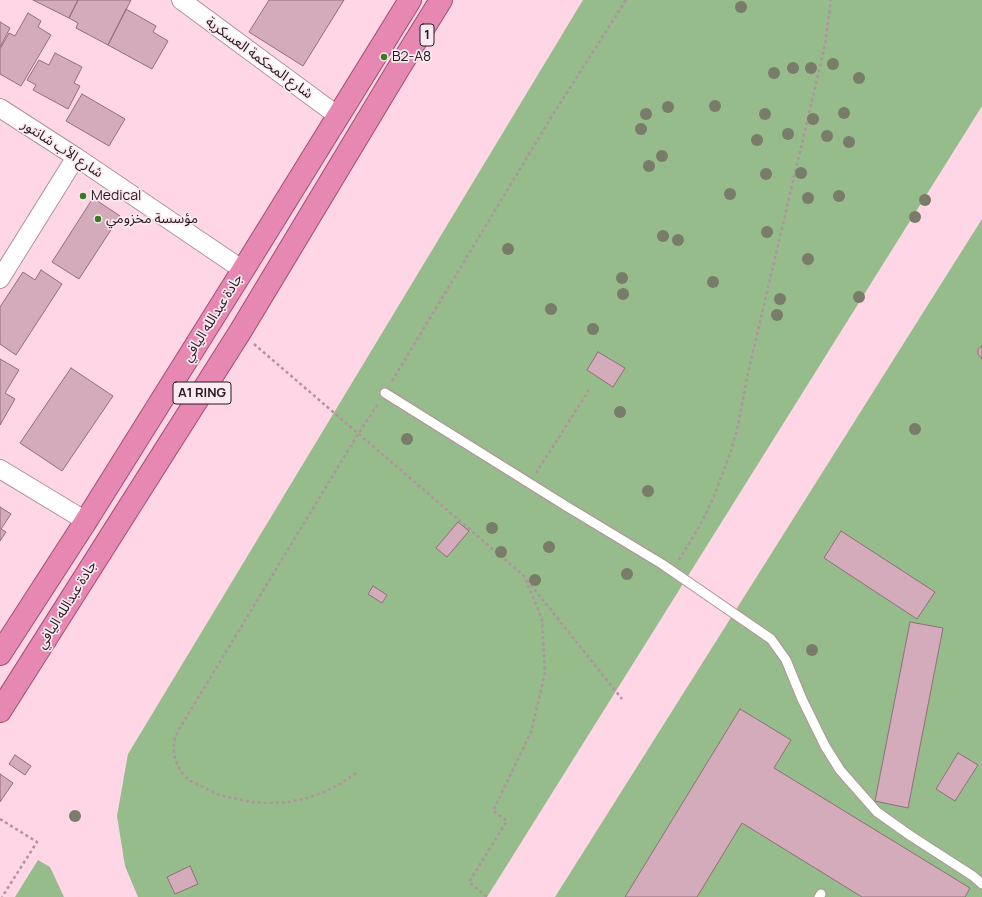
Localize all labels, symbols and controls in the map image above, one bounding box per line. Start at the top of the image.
street label: شارع المحكمة العسكرية [202,14,316,102]
road number: 1 [420,24,434,46]
place label: B2-A8 [392,49,431,65]
marker: B2-A8 [379,52,389,62]
street label: شارع الأب شانتور [18,116,106,182]
place label: Medical [91,188,141,204]
marker: Medical [78,191,88,201]
place label: مؤسسة مخزومي [106,211,198,227]
marker: مؤسسة مخزومي [93,214,103,224]
street label: جادة عبدالله اليافي [179,271,247,365]
road number: A1 RING [173,382,231,404]
street label: جادة عبدالله اليافي [33,558,101,652]

